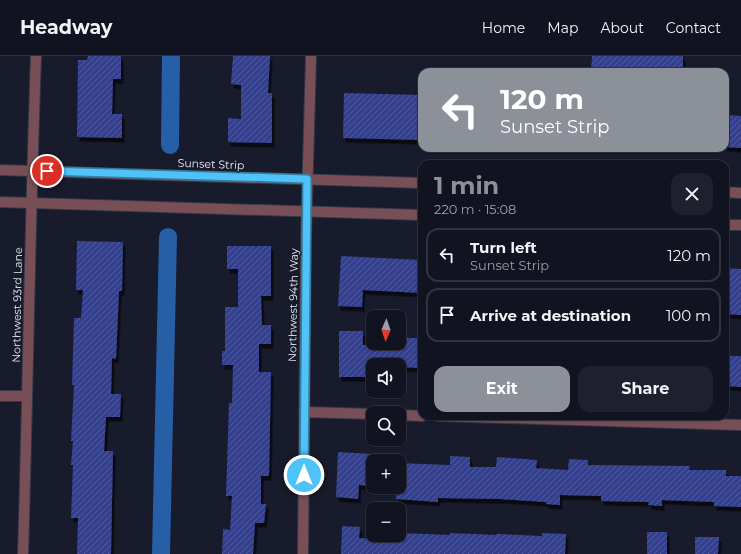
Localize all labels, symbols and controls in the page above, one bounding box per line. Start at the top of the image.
text: Headway [20,16,112,39]
text: Home [482,19,525,37]
text: Map [547,19,578,37]
text: About [600,19,644,37]
text: Contact [666,19,721,37]
text: 120 m [500,82,584,116]
icon: left [434,84,486,136]
text: Sunset Strip [500,116,610,138]
pin [30,154,64,188]
street label: Sunset Strip [177,156,245,172]
icon: arrive [36,160,58,182]
text: 1 min [434,171,499,200]
button: close [671,173,713,215]
text: 220 m · 15:08 [434,201,516,217]
text: Turn left [470,238,537,257]
icon: left [436,244,458,266]
text: 120 m [667,246,711,265]
street label: Northwest 93rd Lane [9,247,25,363]
street label: Northwest 94th Way [285,248,301,362]
text: Sunset Strip [470,257,549,273]
icon: arrive [436,304,458,326]
text: Arrive at destination [470,306,631,325]
text: 100 m [666,306,711,325]
north arrow [366,310,406,350]
map controls [366,310,406,542]
button: sound [366,358,406,398]
button: Exit [434,366,570,412]
button: Share [578,366,713,412]
button: search [366,406,406,446]
position arrow [283,454,325,496]
button: + [366,454,406,494]
button: − [366,502,406,542]

